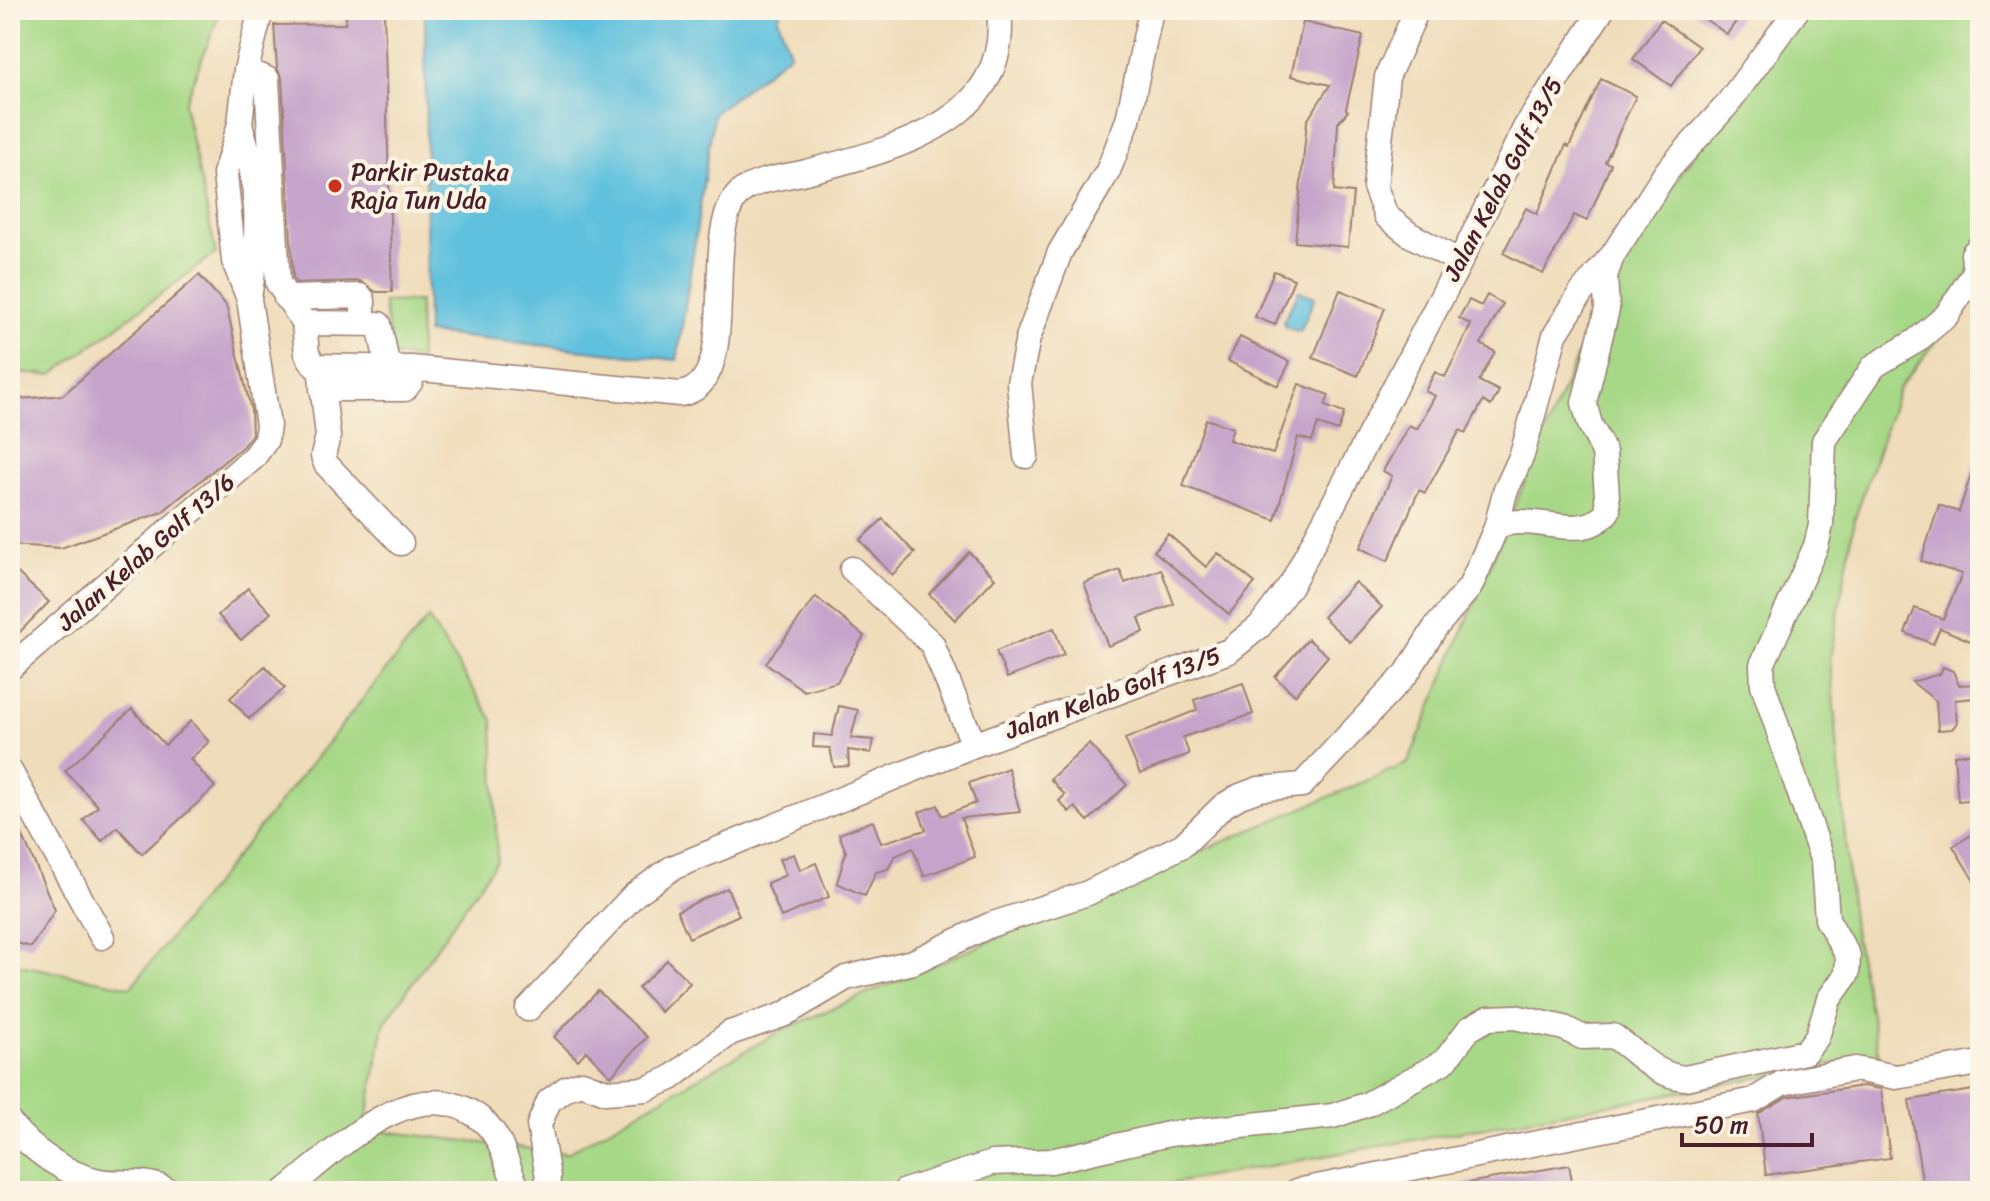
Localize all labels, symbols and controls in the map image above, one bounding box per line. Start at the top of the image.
street label: Jalan Kelab Golf 13/5 [1431,69,1575,290]
place label: Parkir Pustaka Raja Tun Uda [351,151,510,221]
marker: Parkir Pustaka Raja Tun Uda [326,177,344,195]
street label: Jalan Kelab Golf 13/6 [46,462,245,642]
street label: Jalan Kelab Golf 13/5 [998,635,1227,752]
scale bar [1682,1097,1812,1147]
text: 50 m [1694,1104,1749,1146]

